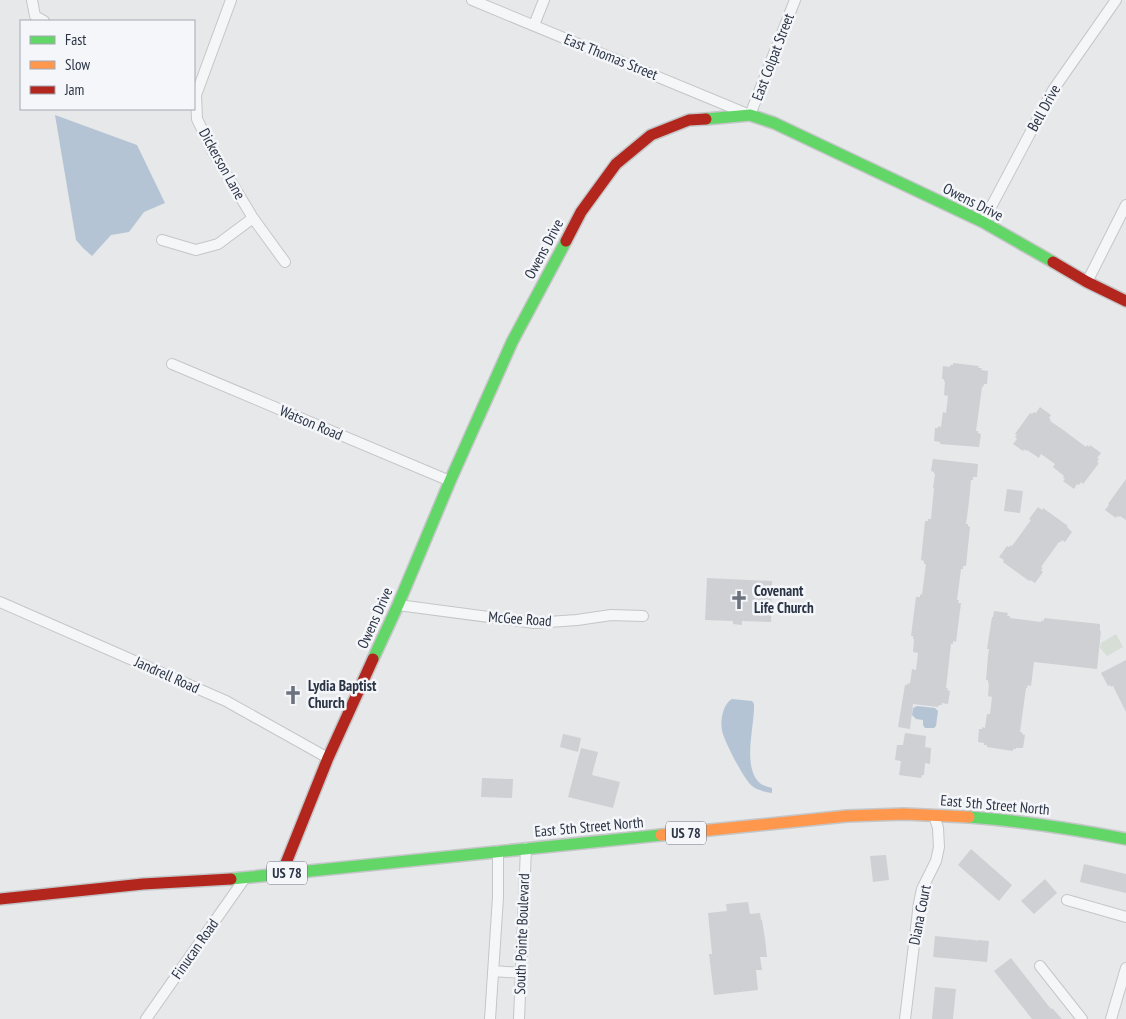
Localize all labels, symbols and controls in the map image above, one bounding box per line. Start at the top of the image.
street label: East Colpat Street [747,10,798,103]
legend [20,20,195,110]
street label: East Thomas Street [562,29,661,84]
text: Fast [65,30,86,49]
text: Slow [65,55,90,74]
text: Jam [64,80,84,99]
street label: Bell Drive [1023,81,1064,135]
street label: Dickerson Lane [195,125,250,203]
street label: Owens Drive [940,178,1007,225]
street label: Owens Drive [520,215,567,282]
street label: Watson Road [277,401,346,444]
place label: Covenant Life Church [754,581,814,617]
street label: Owens Drive [353,584,396,651]
church icon: Covenant Life Church [728,589,750,611]
street label: McGee Road [488,607,552,630]
street label: Jandrell Road [131,651,202,697]
place label: Lydia Baptist Church [308,676,377,712]
church icon: Lydia Baptist Church [282,684,304,706]
street label: East 5th Street North [940,790,1050,819]
street label: East 5th Street North [534,812,644,841]
road number: US 78 [666,821,706,844]
road number: US 78 [267,861,307,884]
street label: South Pointe Boulevard [510,873,533,995]
street label: Diana Court [904,883,935,947]
street label: Finucan Road [167,915,222,983]

